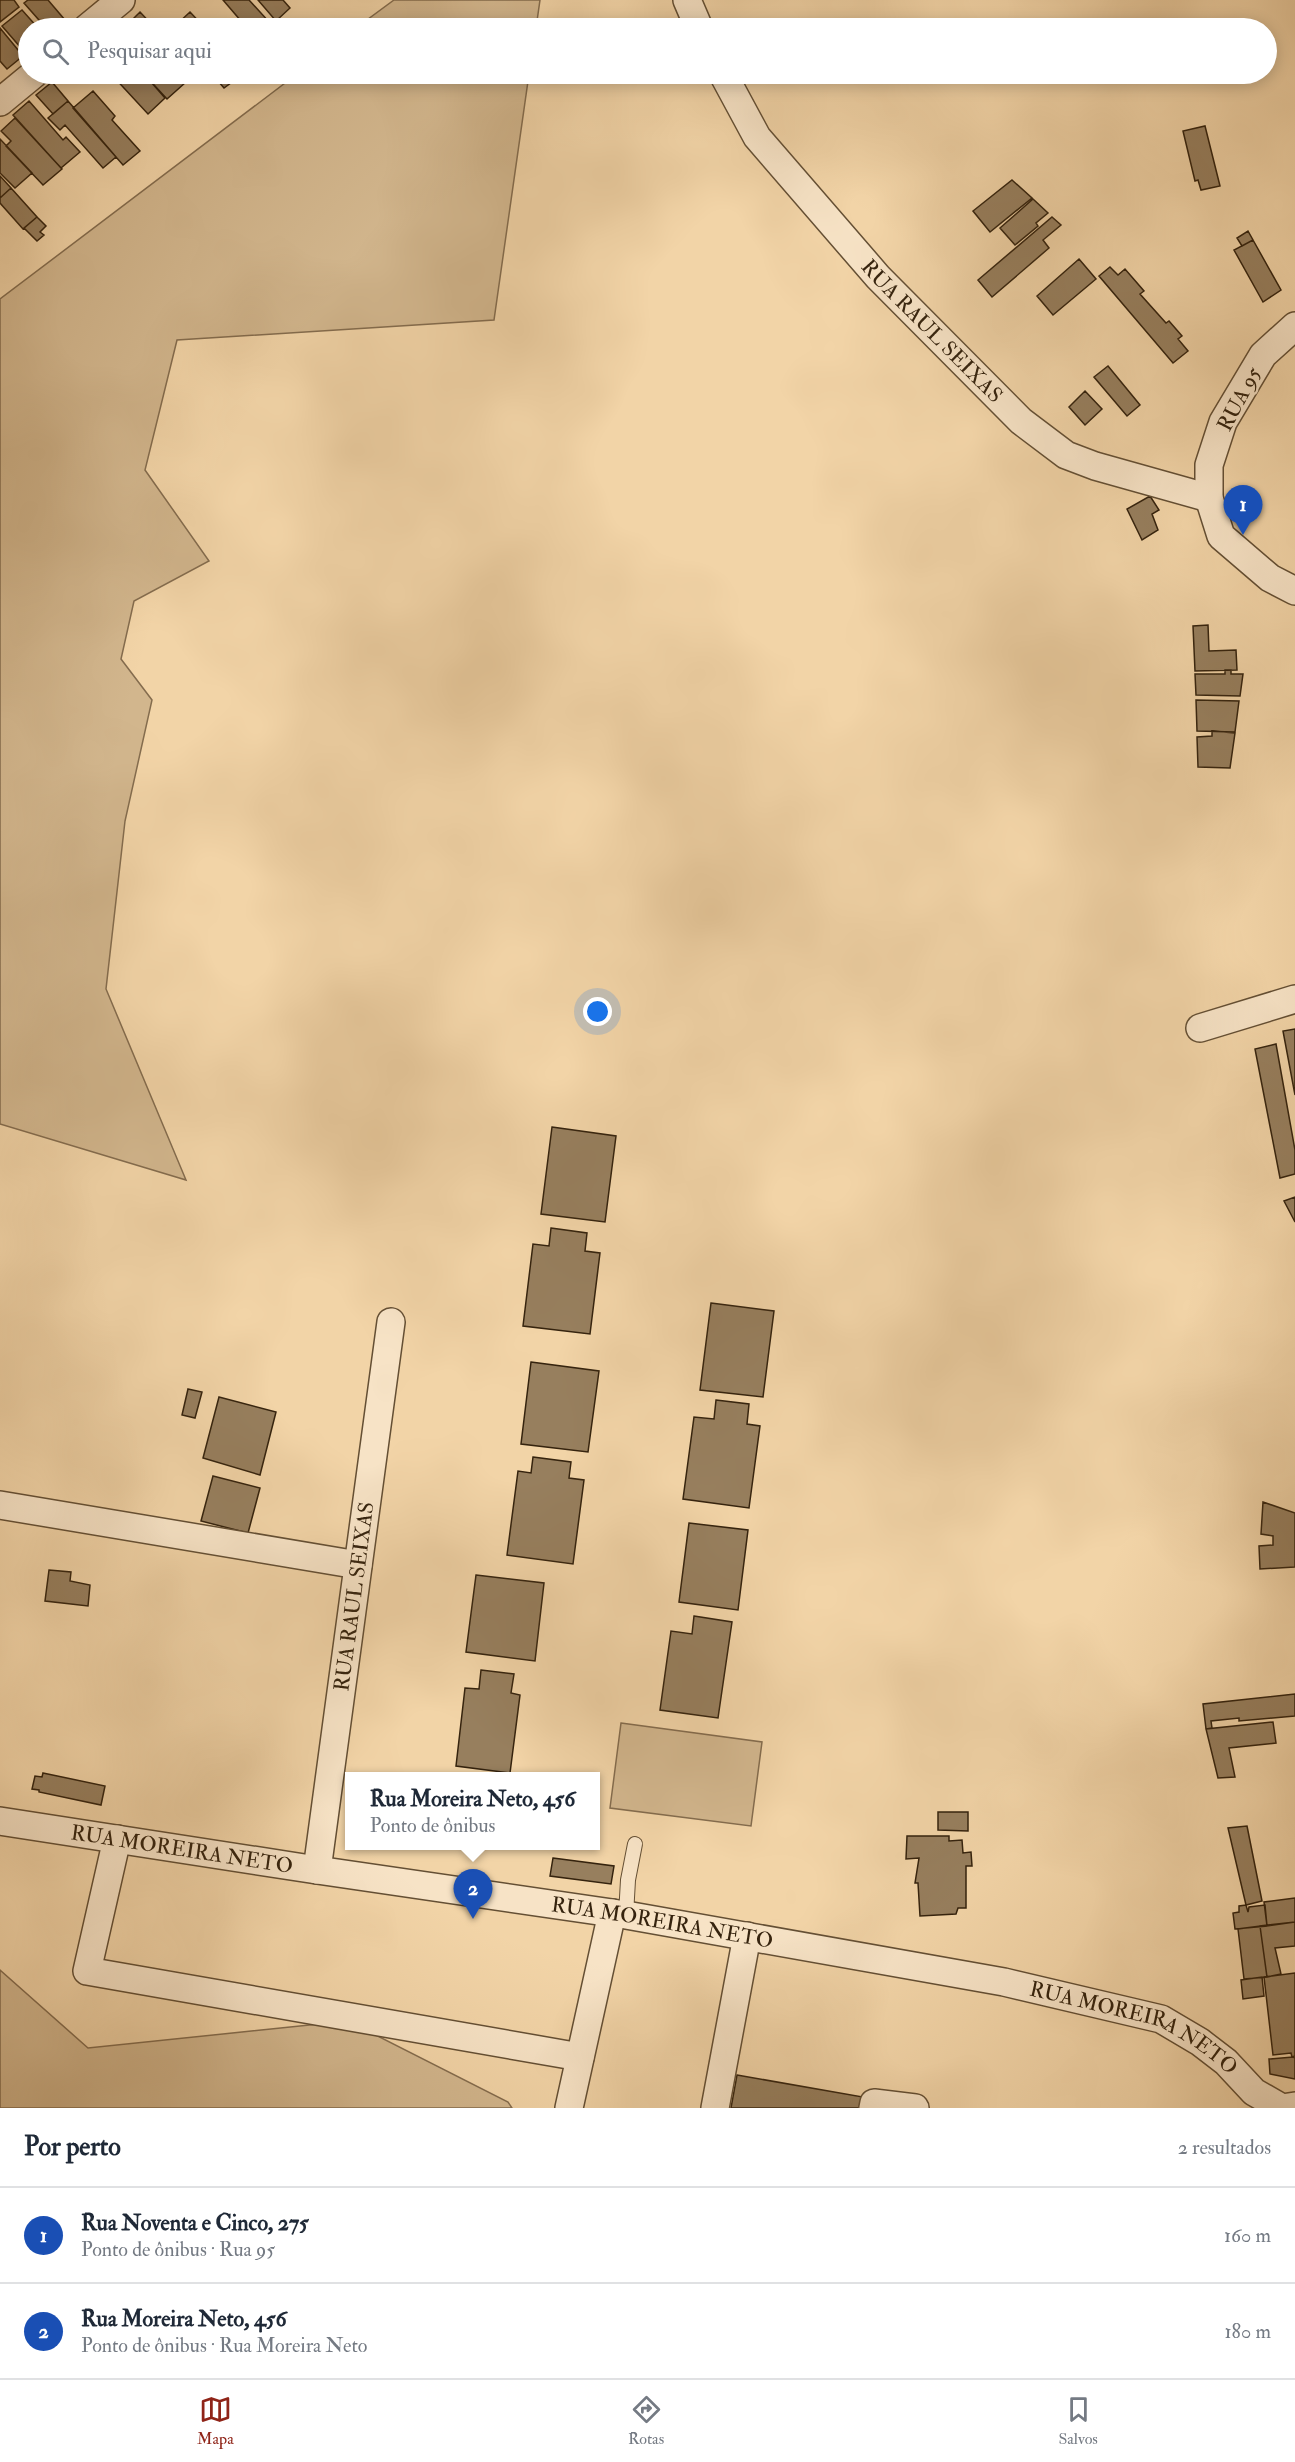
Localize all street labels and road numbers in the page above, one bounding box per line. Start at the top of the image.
street label: RUA RAUL SEIXAS [855,254,1008,409]
street label: RUA 95 [1211,362,1268,436]
street label: RUA RAUL SEIXAS [328,1500,381,1693]
street label: RUA MOREIRA NETO [69,1819,295,1880]
street label: RUA MOREIRA NETO [550,1891,775,1955]
street label: RUA MOREIRA NETO [1027,1976,1244,2080]

